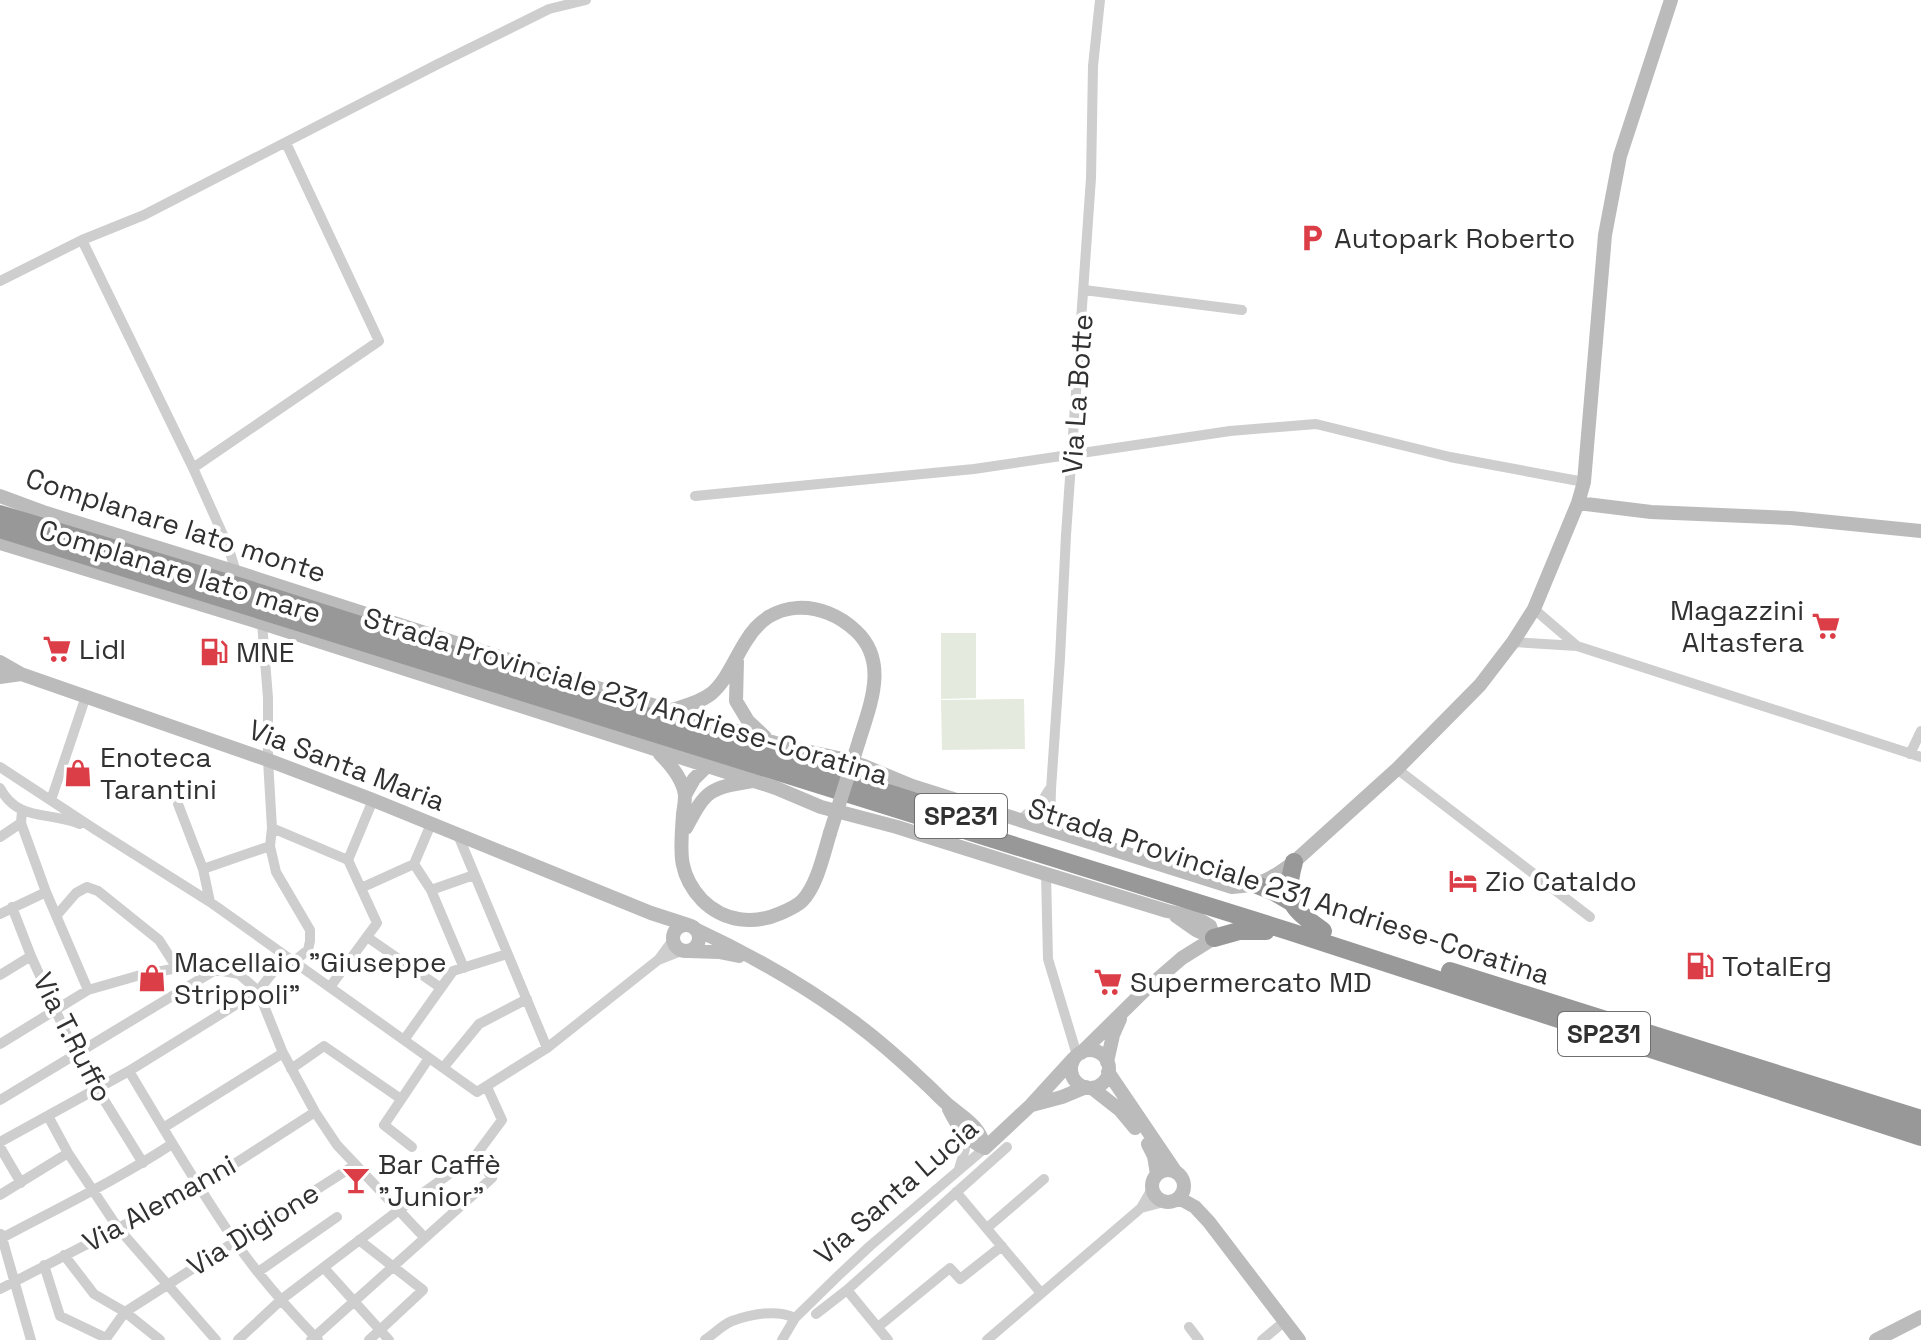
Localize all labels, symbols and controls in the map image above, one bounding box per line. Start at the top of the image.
place label: Autopark Roberto [1334,220,1575,256]
parking icon: Autopark Roberto [1297,223,1327,253]
street label: Via La Botte [1053,313,1101,475]
street label: Complanare lato monte [21,459,331,591]
street label: Complanare lato mare [35,511,325,631]
place label: Magazzini Altasfera [1670,592,1804,660]
street label: Strada Provinciale 231 Andriese-Coratina [359,599,893,793]
supermarket icon: Magazzini Altasfera [1811,611,1841,641]
place label: Lidl [79,631,126,667]
supermarket icon: Lidl [42,634,72,664]
place label: MNE [236,634,295,670]
fuel station icon: MNE [199,637,229,667]
street label: Via Santa Maria [244,711,450,819]
place label: Enoteca Tarantini [100,739,217,807]
shop icon: Enoteca Tarantini [63,758,93,788]
street label: Strada Provinciale 231 Andriese-Coratina [1024,789,1554,993]
road number: SP231 [915,794,1007,838]
place label: Zio Cataldo [1485,863,1637,899]
hotel icon: Zio Cataldo [1448,866,1478,896]
place label: Macellaio "Giuseppe Strippoli" [174,944,447,1012]
place label: TotalErg [1722,948,1832,984]
fuel station icon: TotalErg [1685,951,1715,981]
shop icon: Macellaio "Giuseppe Strippoli" [137,963,167,993]
place label: Supermercato MD [1130,964,1372,1000]
street label: Via T.Ruffo [25,966,121,1108]
supermarket icon: Supermercato MD [1093,967,1123,997]
road number: SP231 [1558,1012,1650,1056]
street label: Via Santa Lucia [807,1110,985,1272]
street label: Via Alemanni [76,1146,242,1260]
place label: Bar Caffè "Junior" [378,1146,501,1214]
bar icon: Bar Caffè "Junior" [341,1165,371,1195]
street label: Via Digione [180,1174,326,1284]

